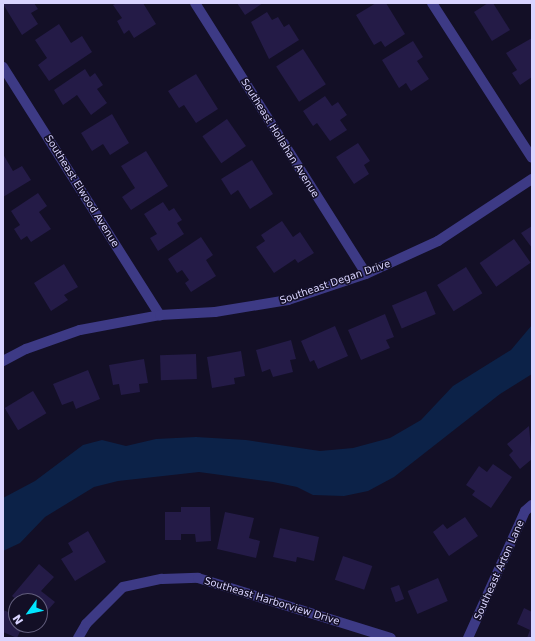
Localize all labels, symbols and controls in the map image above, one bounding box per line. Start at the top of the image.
street label: Southeast Hollahan Avenue [238,76,322,200]
street label: Southeast Elwood Avenue [43,133,121,249]
street label: Southeast Degan Drive [278,257,392,307]
street label: Southeast Arton Lane [471,518,527,622]
street label: Southeast Harborview Drive [203,575,341,627]
north arrow [8,593,48,633]
text: N [10,612,26,627]

